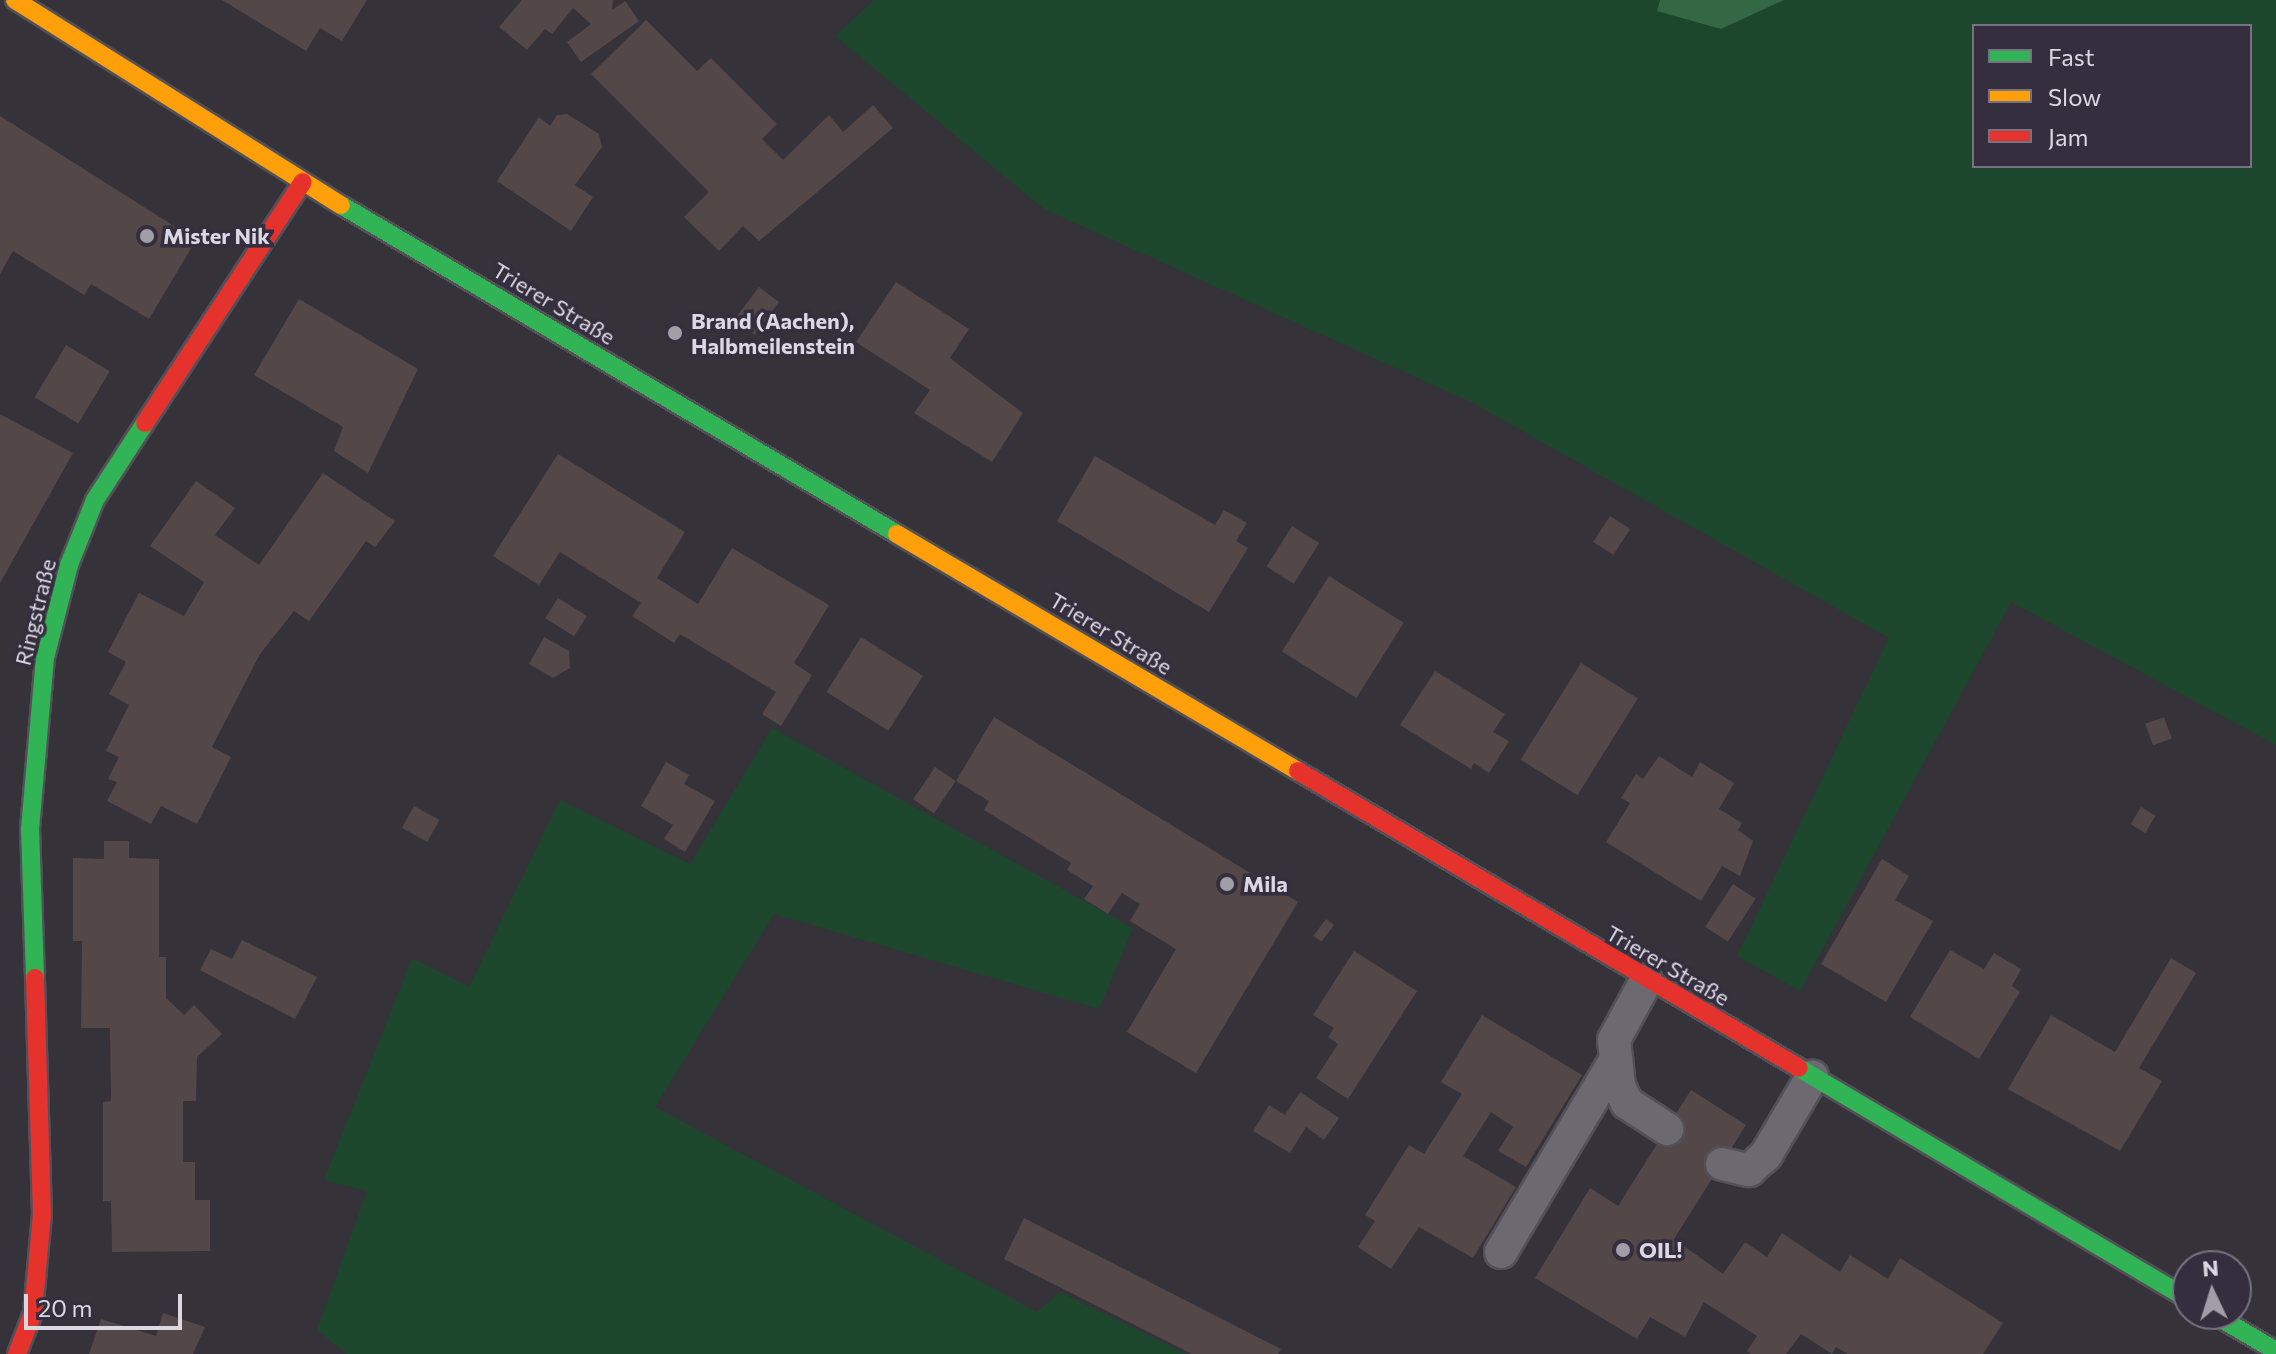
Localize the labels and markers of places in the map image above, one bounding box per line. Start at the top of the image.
place label: Mister Nik [163,223,270,249]
marker: Mister Nik [138,227,156,245]
place label: Brand (Aachen), Halbmeilenstein [691,307,855,358]
marker: Brand (Aachen), Halbmeilenstein [666,324,684,342]
place label: Mila [1243,871,1288,897]
marker: Mila [1218,875,1236,893]
place label: OIL! [1639,1237,1682,1263]
marker: OIL! [1614,1241,1632,1259]

